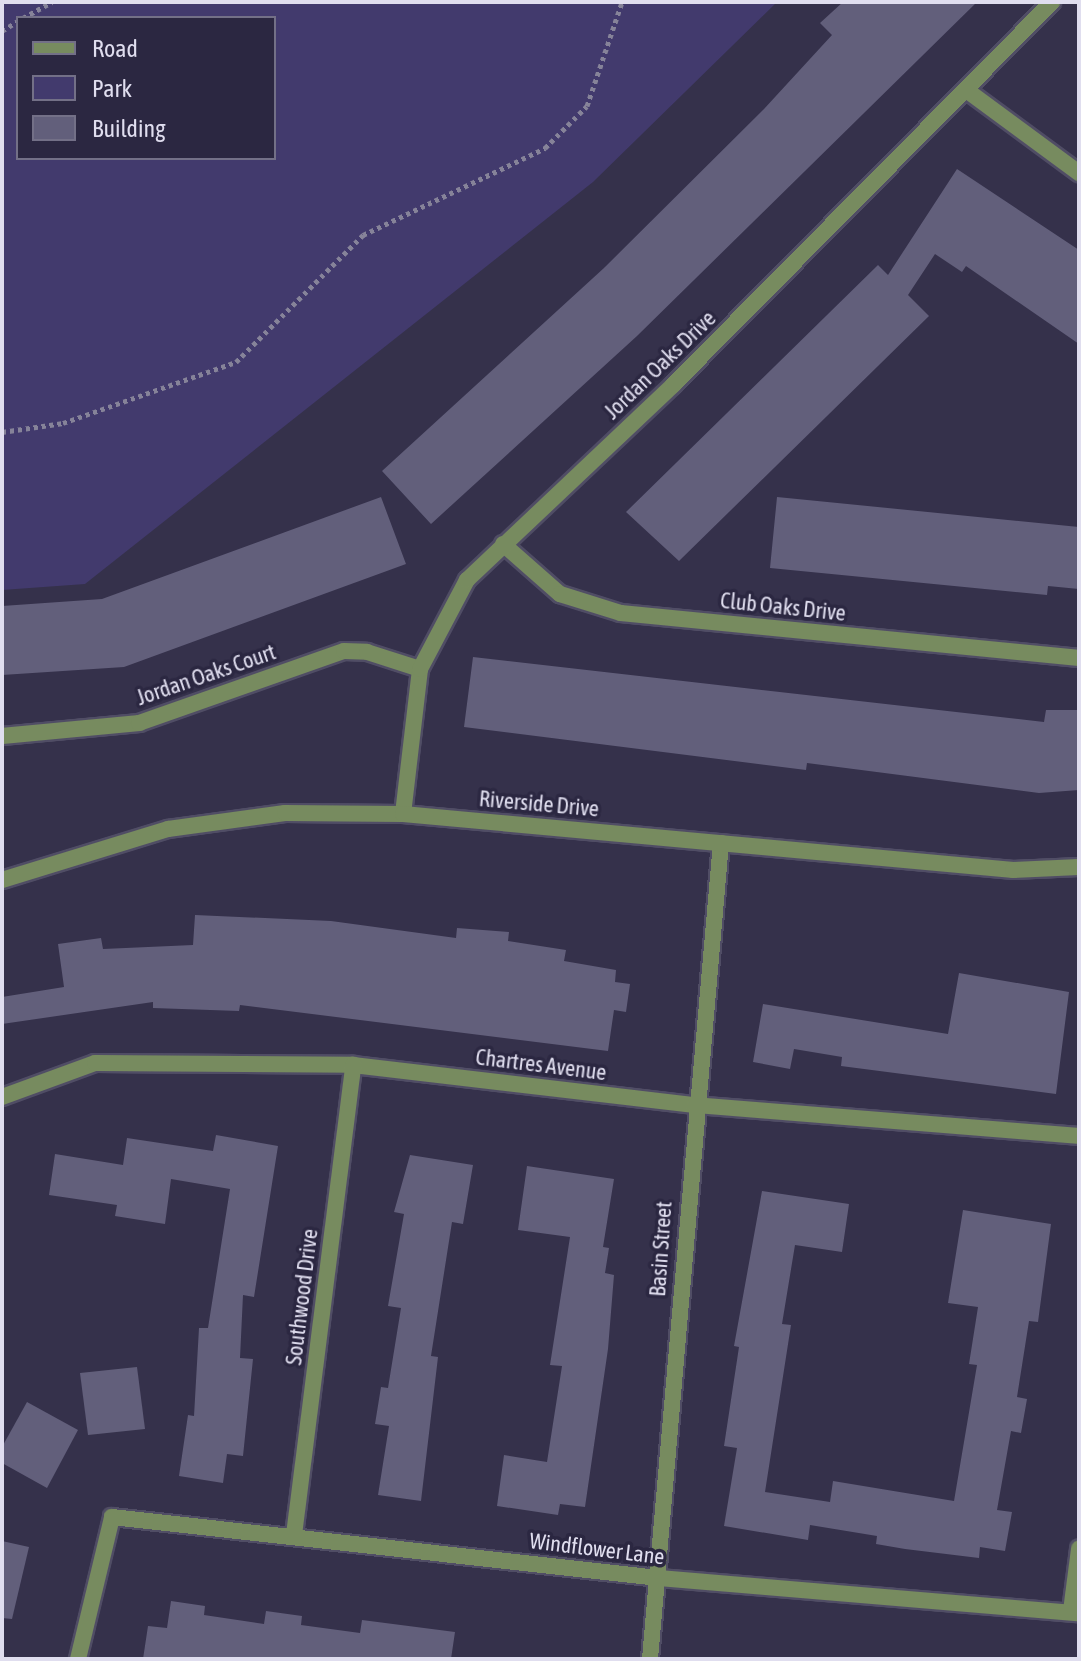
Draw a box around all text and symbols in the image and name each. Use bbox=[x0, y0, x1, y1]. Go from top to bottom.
legend bbox=[16, 16, 276, 160]
text: Road bbox=[92, 35, 138, 62]
text: Park bbox=[92, 75, 132, 102]
text: Building bbox=[92, 115, 165, 142]
street label: Jordan Oaks Drive bbox=[599, 305, 721, 425]
street label: Club Oaks Drive bbox=[719, 587, 847, 627]
street label: Jordan Oaks Court bbox=[133, 639, 279, 711]
street label: Riverside Drive bbox=[478, 786, 600, 822]
street label: Chartres Avenue bbox=[474, 1044, 608, 1086]
street label: Basin Street bbox=[645, 1200, 677, 1298]
street label: Southwood Drive bbox=[281, 1227, 323, 1367]
street label: Windflower Lane bbox=[528, 1528, 666, 1570]

